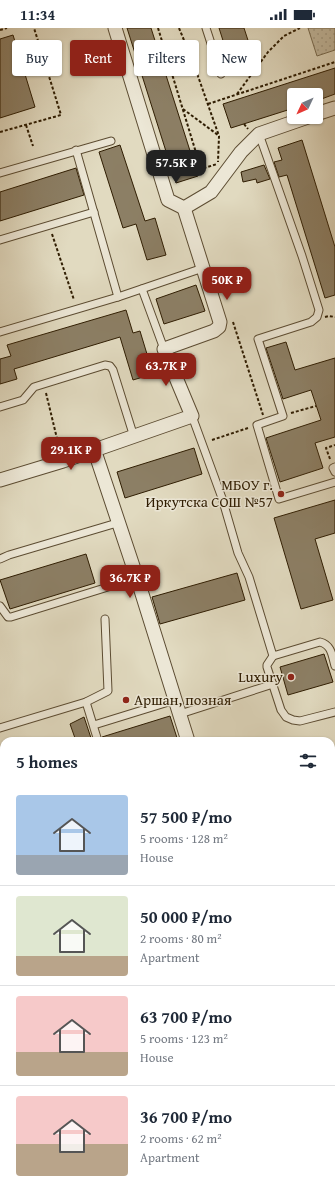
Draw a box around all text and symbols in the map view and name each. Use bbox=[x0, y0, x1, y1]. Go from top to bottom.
text: 11:34 bbox=[20, 4, 55, 25]
chip: Buy bbox=[12, 40, 62, 76]
chip: Rent bbox=[70, 40, 126, 76]
chip: Filters bbox=[134, 40, 199, 76]
chip: New bbox=[207, 40, 261, 76]
north arrow bbox=[287, 88, 323, 124]
map controls bbox=[287, 88, 323, 124]
pin: 57.5K ₽ bbox=[139, 150, 213, 184]
text: 57.5K ₽ bbox=[155, 153, 197, 172]
pin: 50K ₽ bbox=[199, 267, 255, 301]
text: 50K ₽ bbox=[211, 270, 243, 289]
pin: 63.7K ₽ bbox=[129, 353, 203, 387]
text: 63.7K ₽ bbox=[145, 356, 187, 375]
pin: 29.1K ₽ bbox=[34, 437, 108, 471]
text: 29.1K ₽ bbox=[50, 440, 92, 459]
place label: МБОУ г. Иркутска СОШ №57 bbox=[145, 474, 273, 512]
marker: МБОУ г. Иркутска СОШ №57 bbox=[276, 489, 286, 499]
pin: 36.7K ₽ bbox=[93, 565, 167, 599]
text: 36.7K ₽ bbox=[109, 568, 151, 587]
place label: Luxury bbox=[238, 666, 284, 687]
marker: Luxury bbox=[286, 672, 296, 682]
place label: Аршан, позная bbox=[134, 689, 232, 710]
marker: Аршан, позная bbox=[121, 695, 131, 705]
text: 5 homes bbox=[16, 749, 78, 774]
icon: filters bbox=[297, 750, 319, 772]
text: 57 500 ₽/mo bbox=[140, 804, 232, 829]
icon: home bbox=[48, 811, 96, 859]
text: 5 rooms · 128 m² bbox=[140, 829, 228, 848]
text: House bbox=[140, 848, 174, 867]
text: 50 000 ₽/mo bbox=[140, 904, 232, 929]
icon: home bbox=[48, 912, 96, 960]
text: 2 rooms · 80 m² bbox=[140, 929, 222, 948]
text: Apartment bbox=[140, 948, 200, 967]
text: 63 700 ₽/mo bbox=[140, 1004, 232, 1029]
icon: home bbox=[48, 1012, 96, 1060]
text: 5 rooms · 123 m² bbox=[140, 1029, 228, 1048]
text: House bbox=[140, 1048, 174, 1067]
text: 36 700 ₽/mo bbox=[140, 1104, 232, 1129]
icon: home bbox=[48, 1112, 96, 1160]
text: 2 rooms · 62 m² bbox=[140, 1129, 222, 1148]
text: Apartment bbox=[140, 1148, 200, 1167]

